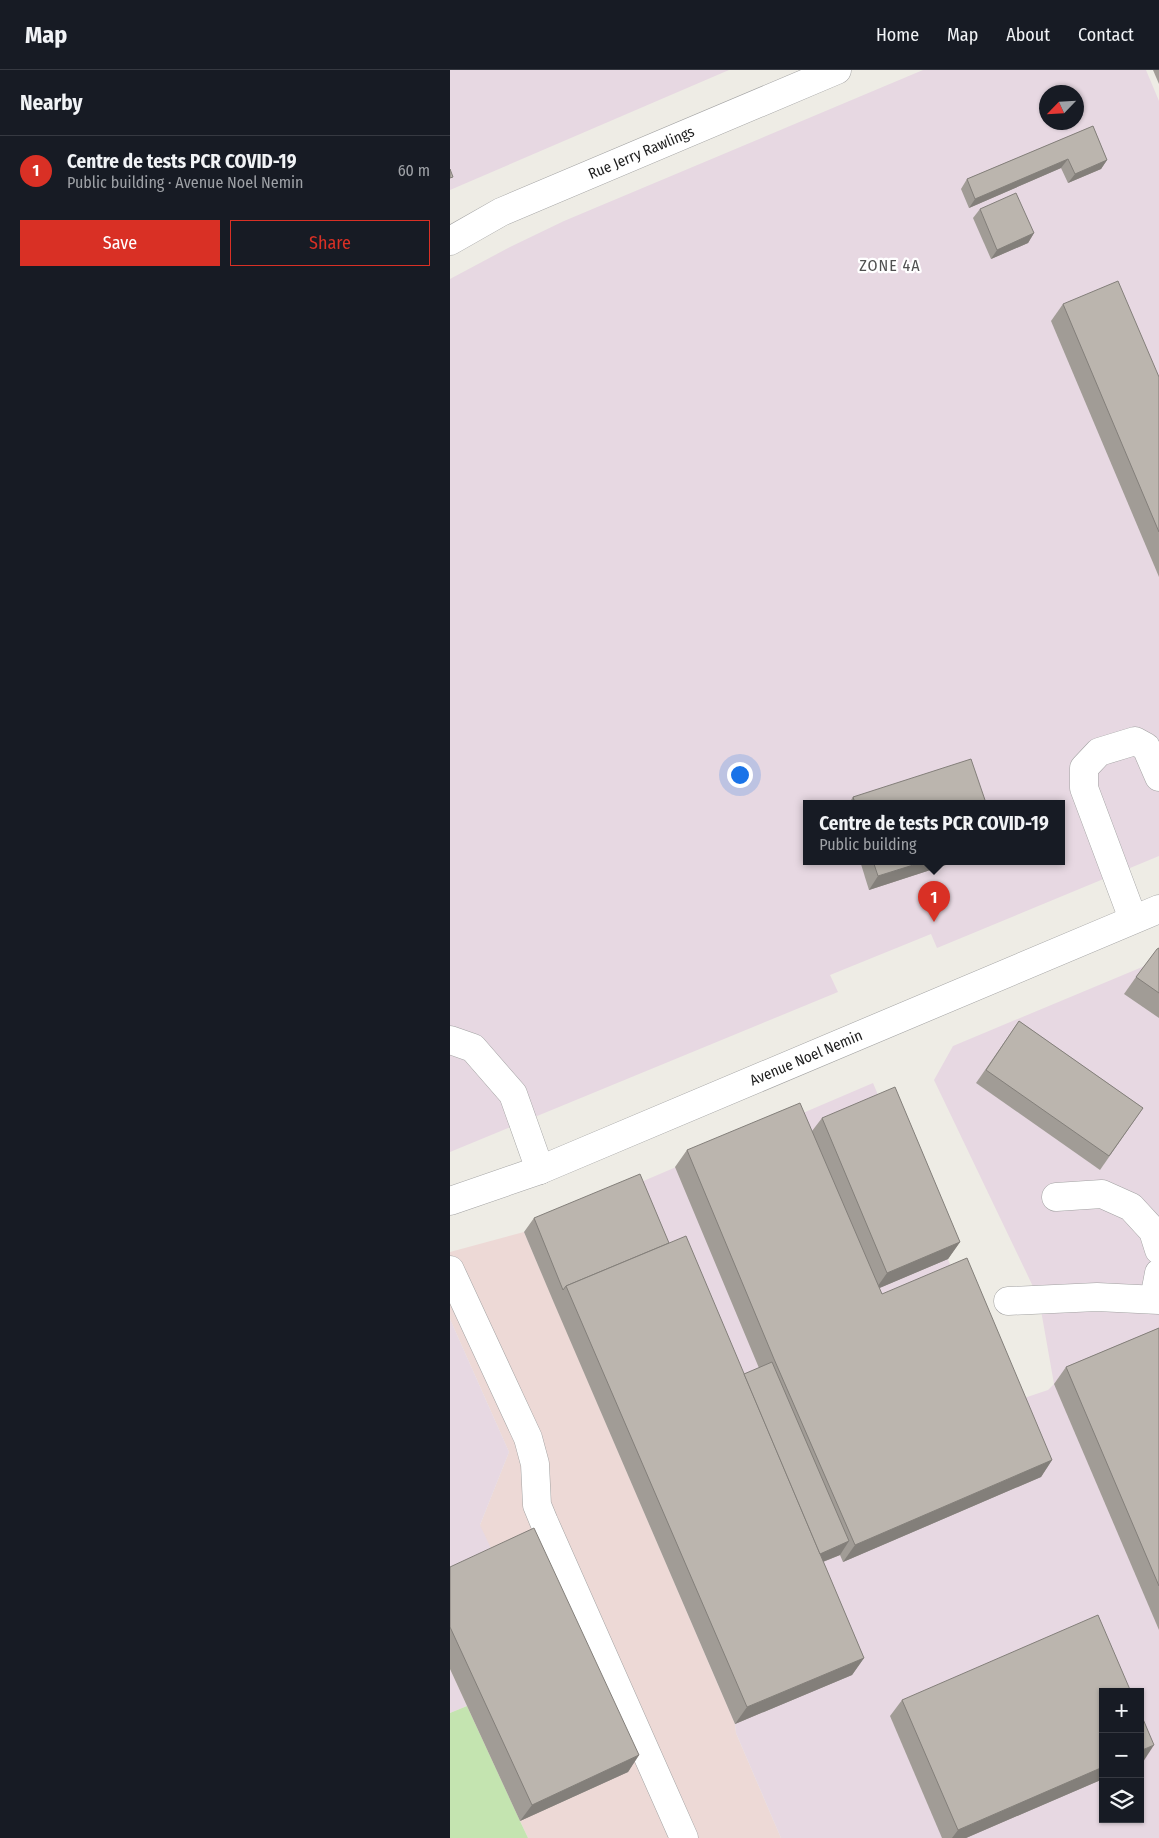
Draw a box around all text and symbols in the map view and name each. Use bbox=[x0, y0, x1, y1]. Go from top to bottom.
text: Map bbox=[25, 21, 67, 49]
text: Home bbox=[876, 24, 919, 46]
text: Map bbox=[947, 24, 978, 46]
text: About bbox=[1006, 24, 1050, 46]
text: Contact bbox=[1078, 24, 1134, 46]
north arrow bbox=[1039, 85, 1084, 130]
text: Nearby bbox=[20, 90, 82, 116]
street label: Rue Jerry Rawlings bbox=[586, 122, 697, 183]
text: Centre de tests PCR COVID-19 bbox=[67, 150, 296, 173]
text: 1 bbox=[33, 161, 39, 180]
text: 60 m bbox=[398, 161, 430, 180]
text: Public building · Avenue Noel Nemin bbox=[67, 173, 304, 192]
button: Save bbox=[20, 220, 220, 266]
button: Share bbox=[230, 220, 430, 266]
district label: ZONE 4A bbox=[859, 256, 921, 275]
your location bbox=[727, 762, 753, 788]
popup bbox=[803, 800, 1065, 865]
text: Centre de tests PCR COVID-19 bbox=[819, 812, 1049, 835]
text: Public building bbox=[819, 835, 917, 854]
pin: 1 bbox=[918, 881, 950, 922]
street label: Avenue Noel Nemin bbox=[747, 1026, 865, 1089]
map controls bbox=[1099, 1688, 1144, 1823]
button: + bbox=[1099, 1688, 1144, 1733]
button: − bbox=[1099, 1733, 1144, 1778]
button: layers bbox=[1099, 1778, 1144, 1823]

